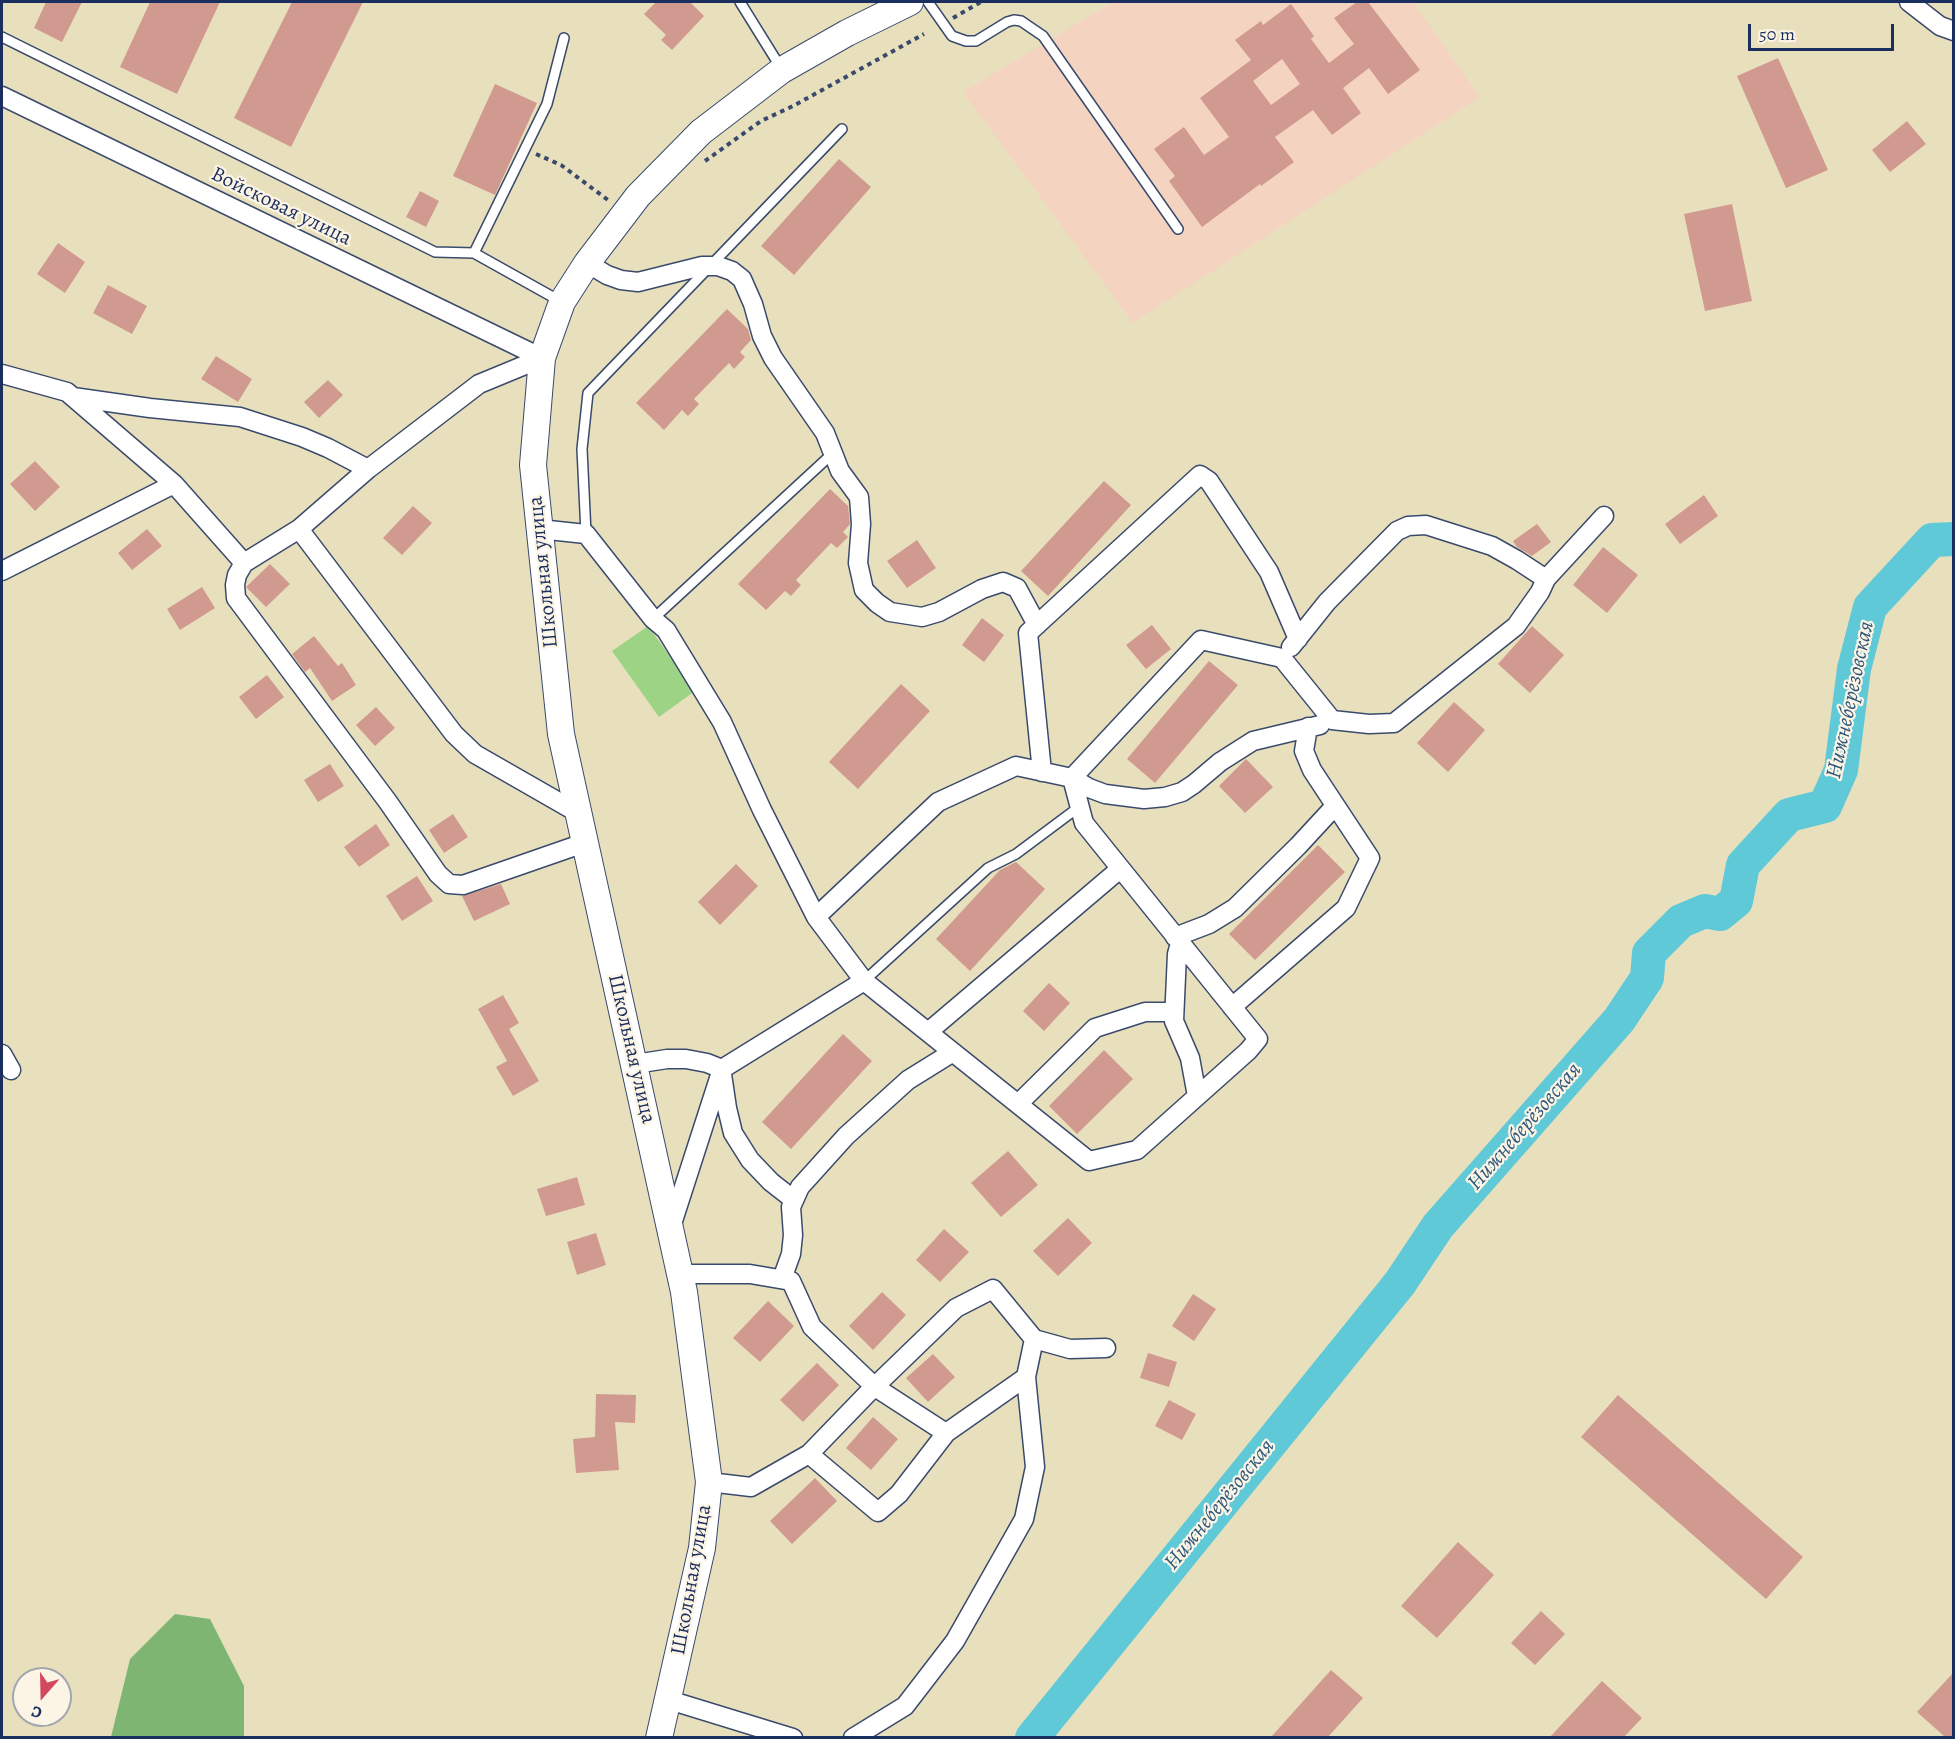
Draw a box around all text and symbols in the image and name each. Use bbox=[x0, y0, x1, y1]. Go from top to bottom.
scale bar bbox=[1751, 12, 1896, 50]
text: 50 m bbox=[1759, 22, 1795, 46]
street label: Войсковая улица bbox=[207, 162, 355, 252]
street label: Школьная улица bbox=[523, 495, 565, 649]
water label: Нижнеберёзовская bbox=[1821, 619, 1881, 781]
street label: Школьная улица bbox=[602, 972, 660, 1126]
water label: Нижнеберёзовская bbox=[1462, 1058, 1588, 1196]
water label: Нижнеберёзовская bbox=[1159, 1434, 1281, 1576]
street label: Школьная улица bbox=[666, 1503, 718, 1657]
north arrow bbox=[12, 1667, 72, 1727]
text: С bbox=[28, 1700, 45, 1724]

